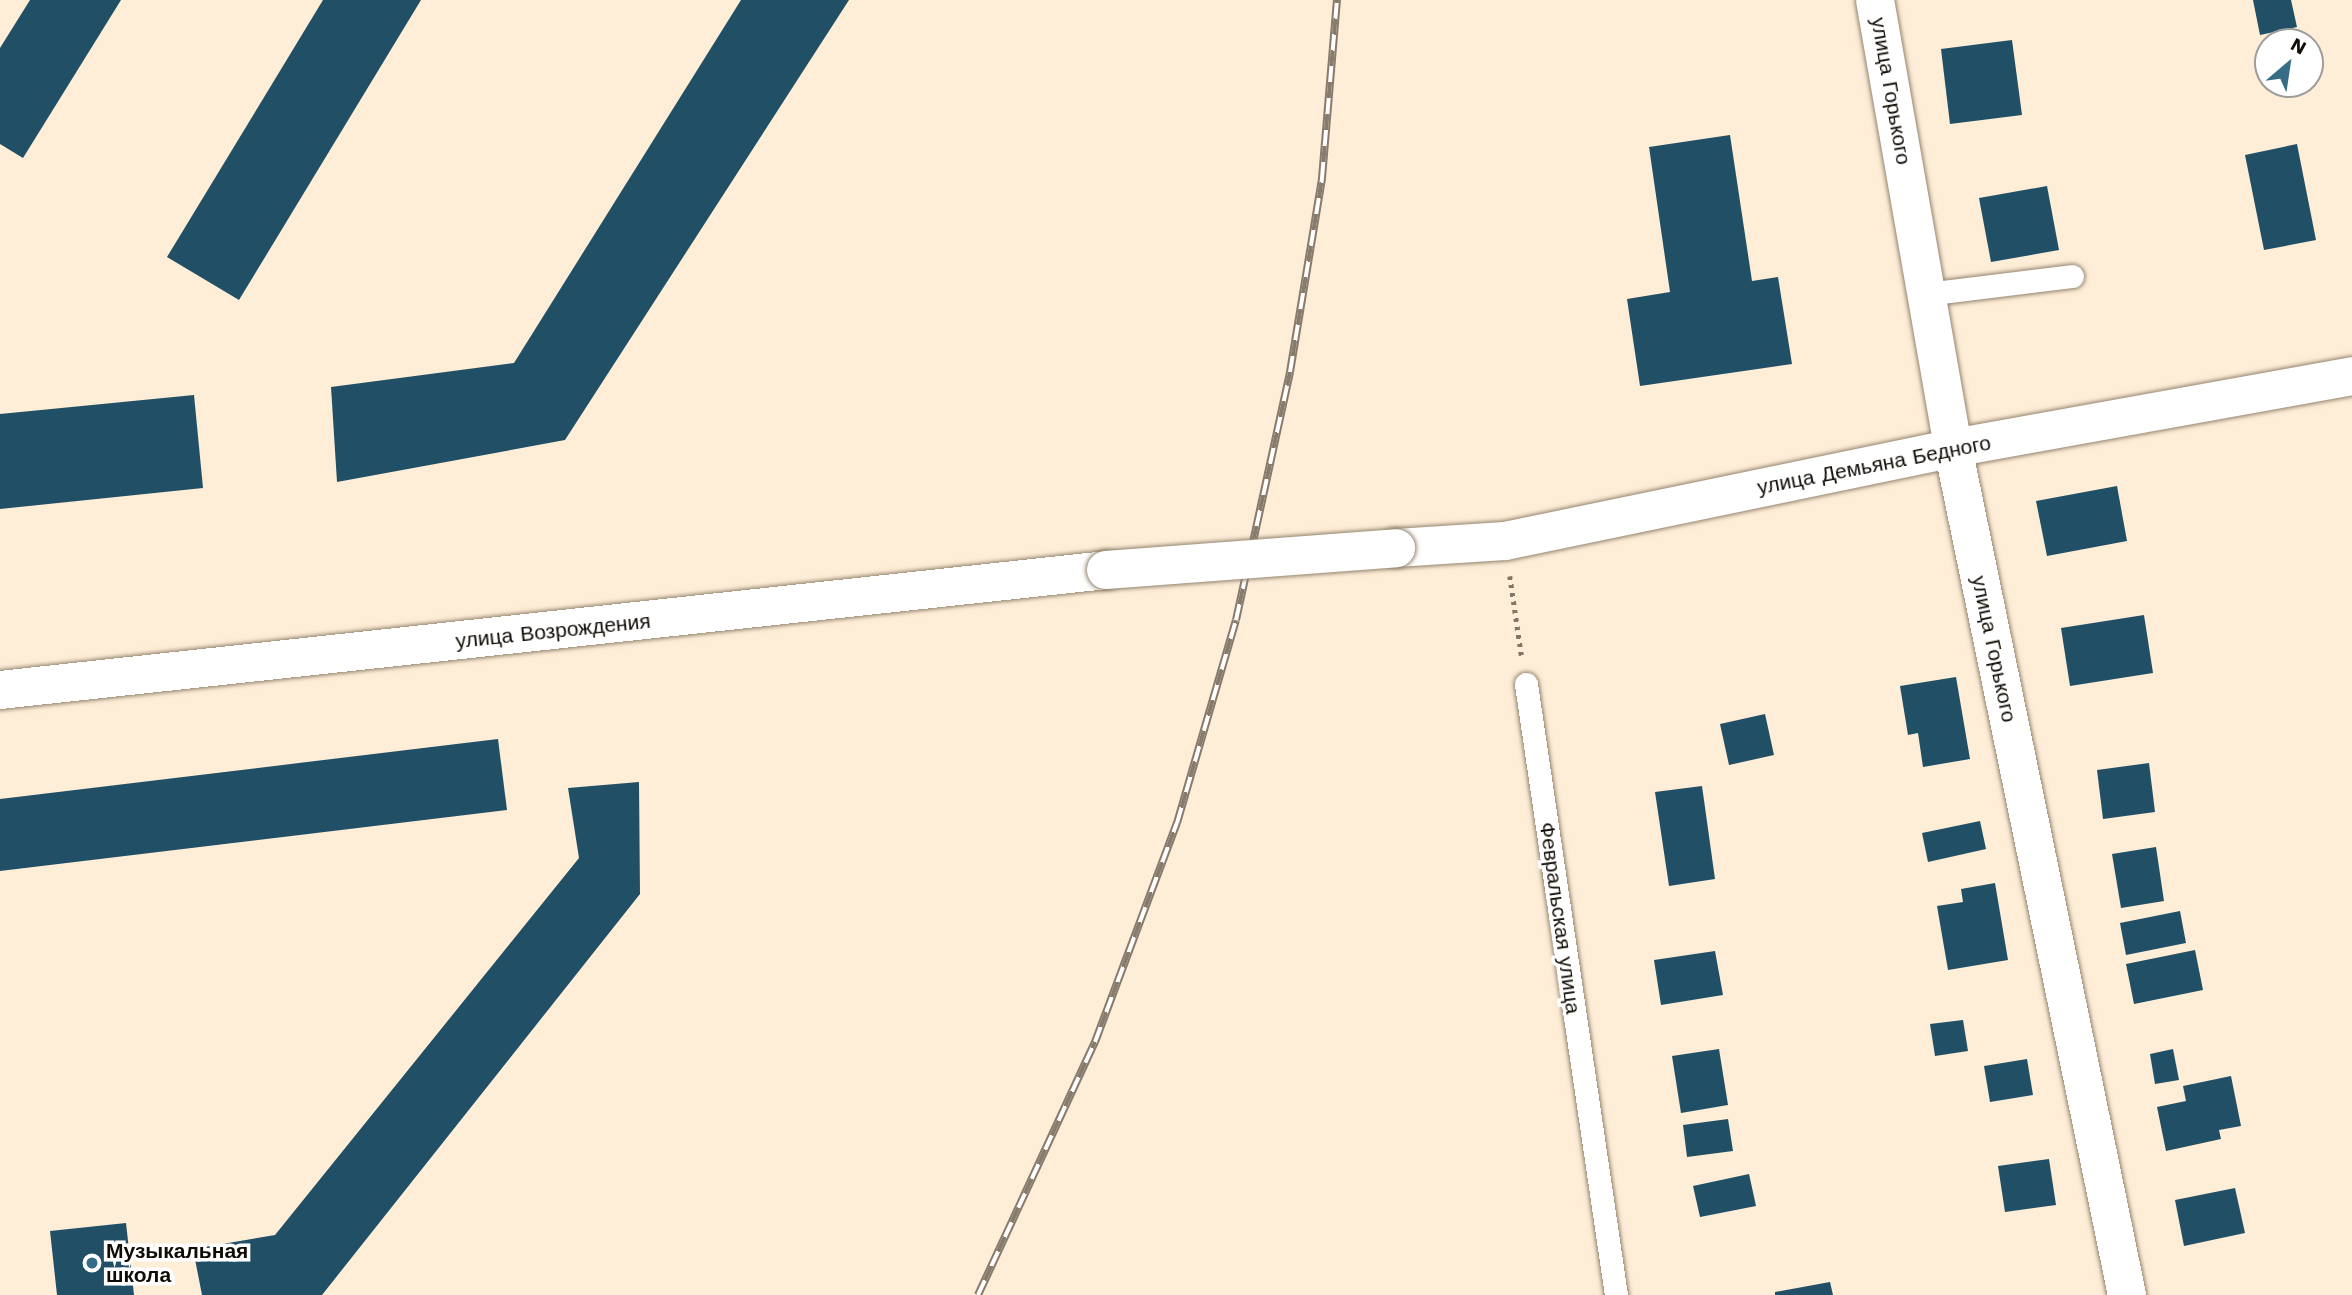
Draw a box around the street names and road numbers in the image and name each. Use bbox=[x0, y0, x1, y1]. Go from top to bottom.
street label: улица Горького bbox=[1866, 15, 1916, 167]
street label: улица Демьяна Бедного bbox=[1755, 430, 1993, 500]
street label: улица Горького bbox=[1966, 573, 2022, 725]
street label: улица Возрождения bbox=[454, 608, 652, 654]
street label: Февральская улица bbox=[1534, 820, 1586, 1016]

